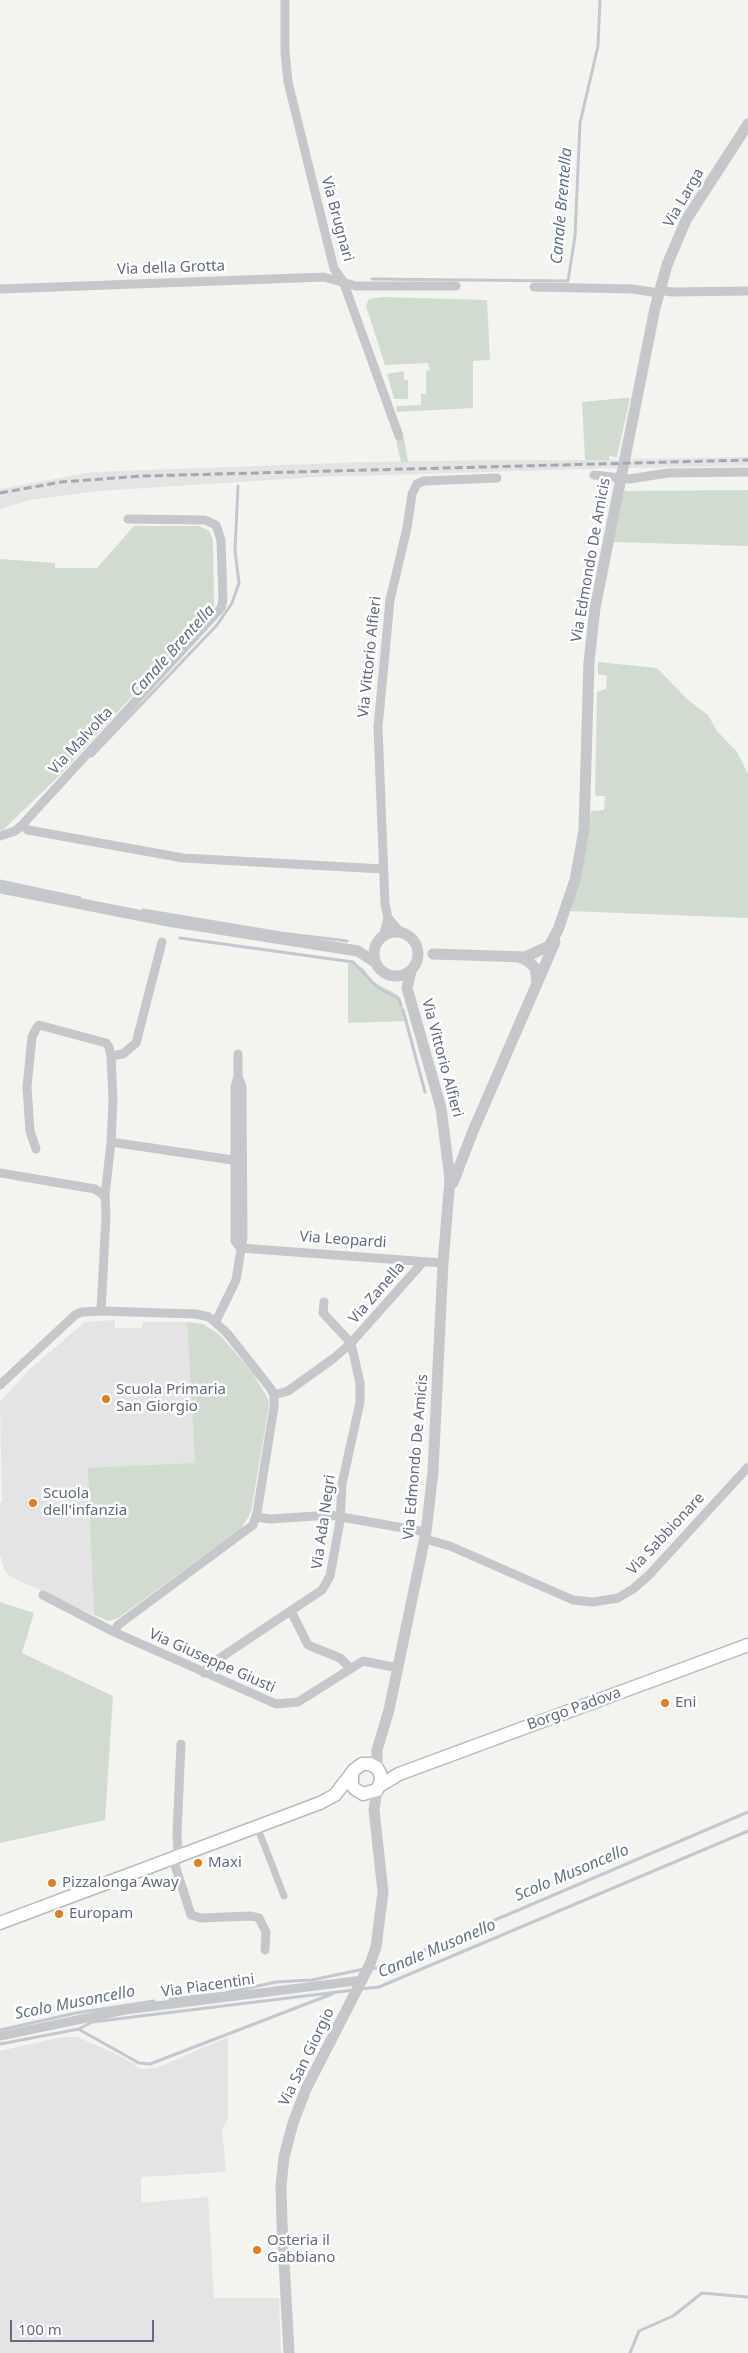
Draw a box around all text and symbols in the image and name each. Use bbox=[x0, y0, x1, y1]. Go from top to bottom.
water label: Canale Brentella bbox=[547, 147, 577, 265]
street label: Via Larga bbox=[660, 165, 708, 231]
street label: Via Brugnari bbox=[317, 174, 357, 264]
street label: Via della Grotta bbox=[117, 257, 225, 279]
street label: Via Edmondo De Amicis bbox=[568, 477, 614, 643]
street label: Via Vittorio Alfieri bbox=[355, 595, 385, 719]
water label: Canale Brentella bbox=[127, 601, 219, 701]
street label: Via Malvolta bbox=[45, 704, 117, 778]
street label: Via Vittorio Alfieri bbox=[418, 997, 466, 1119]
street label: Via Leopardi bbox=[299, 1228, 387, 1252]
street label: Via Zanella bbox=[345, 1258, 409, 1328]
street label: Via Edmondo De Amicis bbox=[400, 1373, 432, 1541]
place label: Scuola Primaria San Giorgio bbox=[116, 1381, 226, 1416]
marker: Scuola Primaria San Giorgio bbox=[100, 1393, 112, 1405]
street label: Via Ada Negri bbox=[308, 1473, 340, 1571]
place label: Scuola dell'infanzia bbox=[43, 1485, 127, 1520]
street label: Via Sabbionare bbox=[624, 1489, 708, 1579]
marker: Scuola dell'infanzia bbox=[27, 1497, 39, 1509]
street label: Via Giuseppe Giusti bbox=[146, 1625, 278, 1697]
street label: Borgo Padova bbox=[525, 1684, 623, 1734]
place label: Eni bbox=[675, 1694, 696, 1712]
marker: Eni bbox=[659, 1697, 671, 1709]
water label: Scolo Musoncello bbox=[512, 1840, 632, 1906]
place label: Maxi bbox=[208, 1854, 242, 1872]
marker: Maxi bbox=[192, 1857, 204, 1869]
place label: Pizzalonga Away bbox=[62, 1874, 179, 1892]
marker: Pizzalonga Away bbox=[46, 1877, 58, 1889]
place label: Europam bbox=[69, 1905, 133, 1923]
marker: Europam bbox=[53, 1908, 65, 1920]
water label: Canale Musonello bbox=[375, 1915, 499, 1983]
street label: Via Piacentini bbox=[160, 1971, 256, 2001]
water label: Scolo Musoncello bbox=[13, 1982, 137, 2024]
street label: Via San Giorgio bbox=[275, 2005, 339, 2109]
place label: Osteria il Gabbiano bbox=[267, 2232, 335, 2267]
marker: Osteria il Gabbiano bbox=[251, 2244, 263, 2256]
scale bar bbox=[12, 2310, 156, 2342]
text: 100 m bbox=[18, 2319, 62, 2339]

